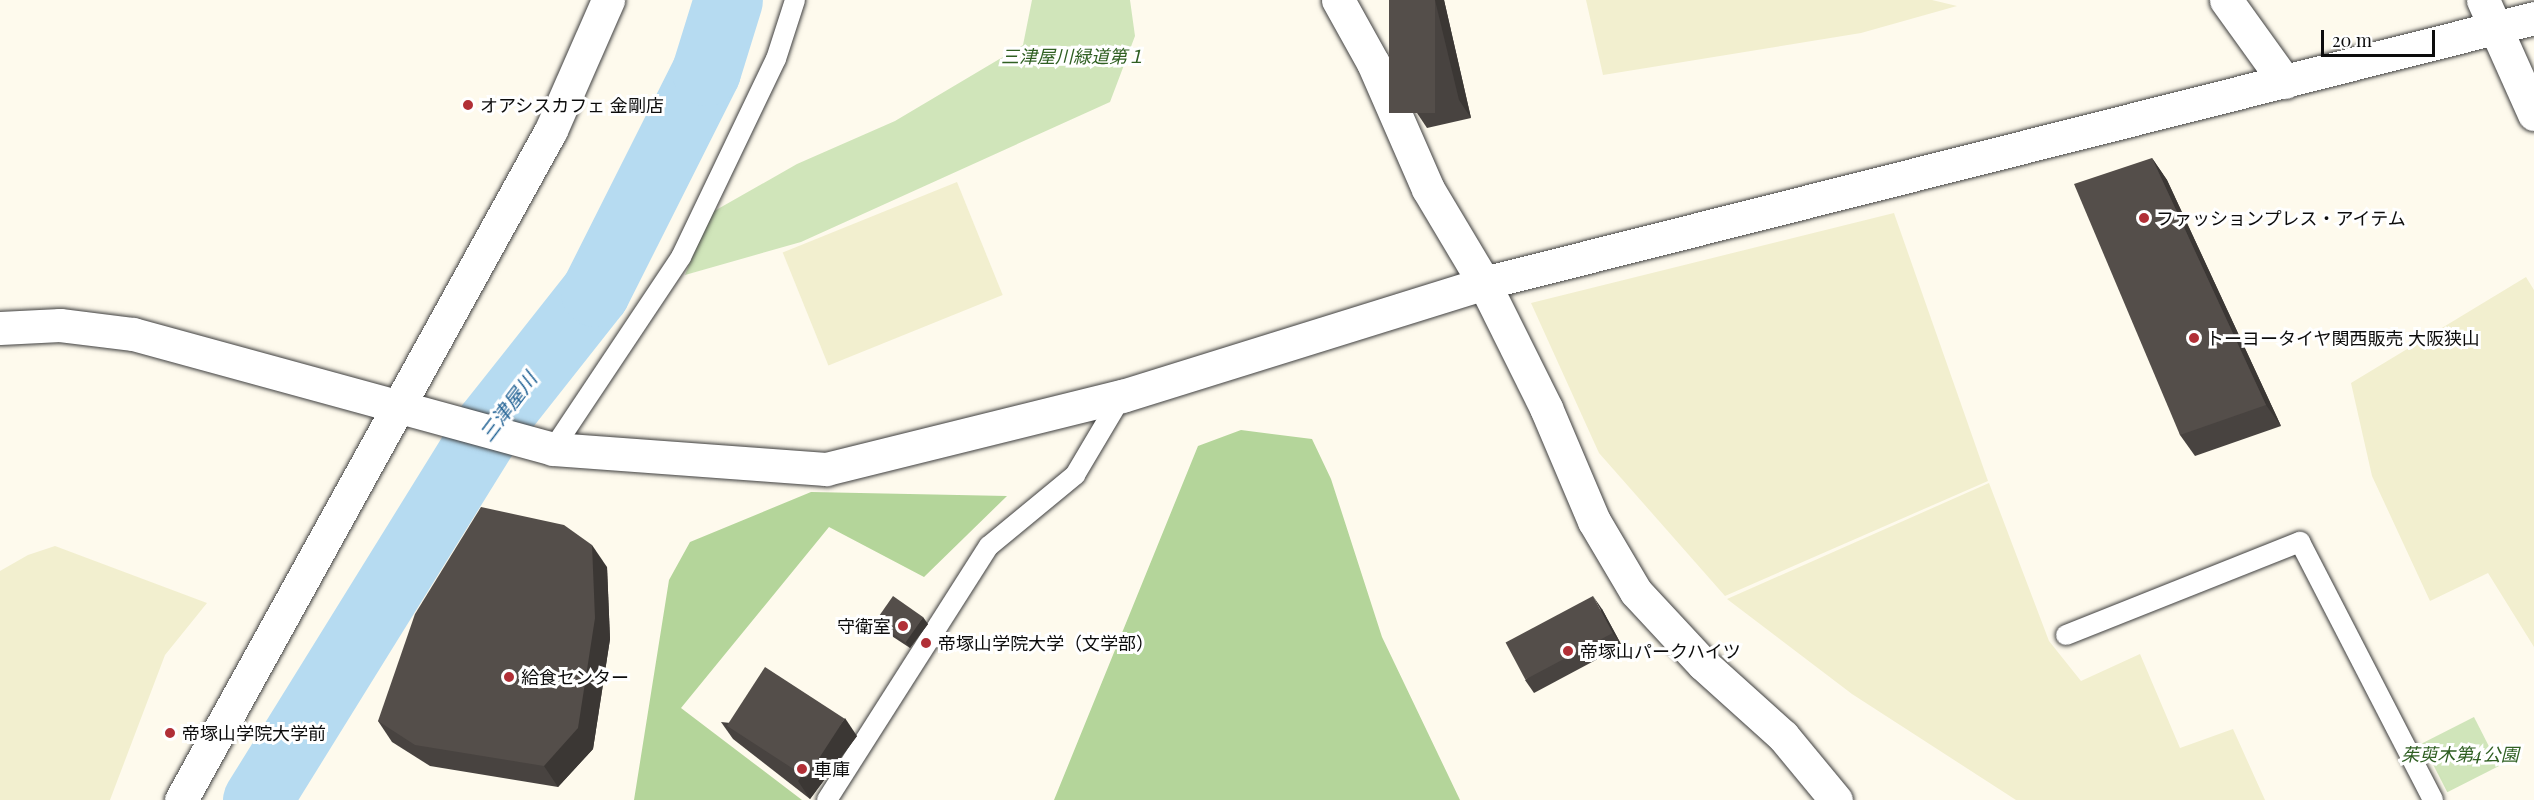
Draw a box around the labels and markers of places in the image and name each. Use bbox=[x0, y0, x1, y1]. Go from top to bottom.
place label: オアシスカフェ 金剛店 bbox=[480, 94, 664, 116]
marker: オアシスカフェ 金剛店 bbox=[461, 98, 475, 112]
place label: ファッションプレス・アイテム bbox=[2156, 207, 2408, 229]
marker: ファッションプレス・アイテム bbox=[2137, 211, 2151, 225]
place label: トーヨータイヤ関西販売 大阪狭山 bbox=[2206, 327, 2480, 349]
marker: トーヨータイヤ関西販売 大阪狭山 bbox=[2187, 331, 2201, 345]
place label: 守衛室 bbox=[837, 615, 891, 637]
marker: 守衛室 bbox=[896, 619, 910, 633]
place label: 帝塚山学院大学（文学部） bbox=[938, 632, 1154, 654]
marker: 帝塚山学院大学（文学部） bbox=[919, 636, 933, 650]
place label: 帝塚山パークハイツ bbox=[1580, 640, 1742, 662]
marker: 帝塚山パークハイツ bbox=[1561, 644, 1575, 658]
place label: 給食センター bbox=[521, 666, 629, 688]
marker: 給食センター bbox=[502, 670, 516, 684]
place label: 帝塚山学院大学前 bbox=[182, 722, 326, 744]
marker: 帝塚山学院大学前 bbox=[163, 726, 177, 740]
place label: 車庫 bbox=[814, 758, 850, 780]
marker: 車庫 bbox=[795, 762, 809, 776]

